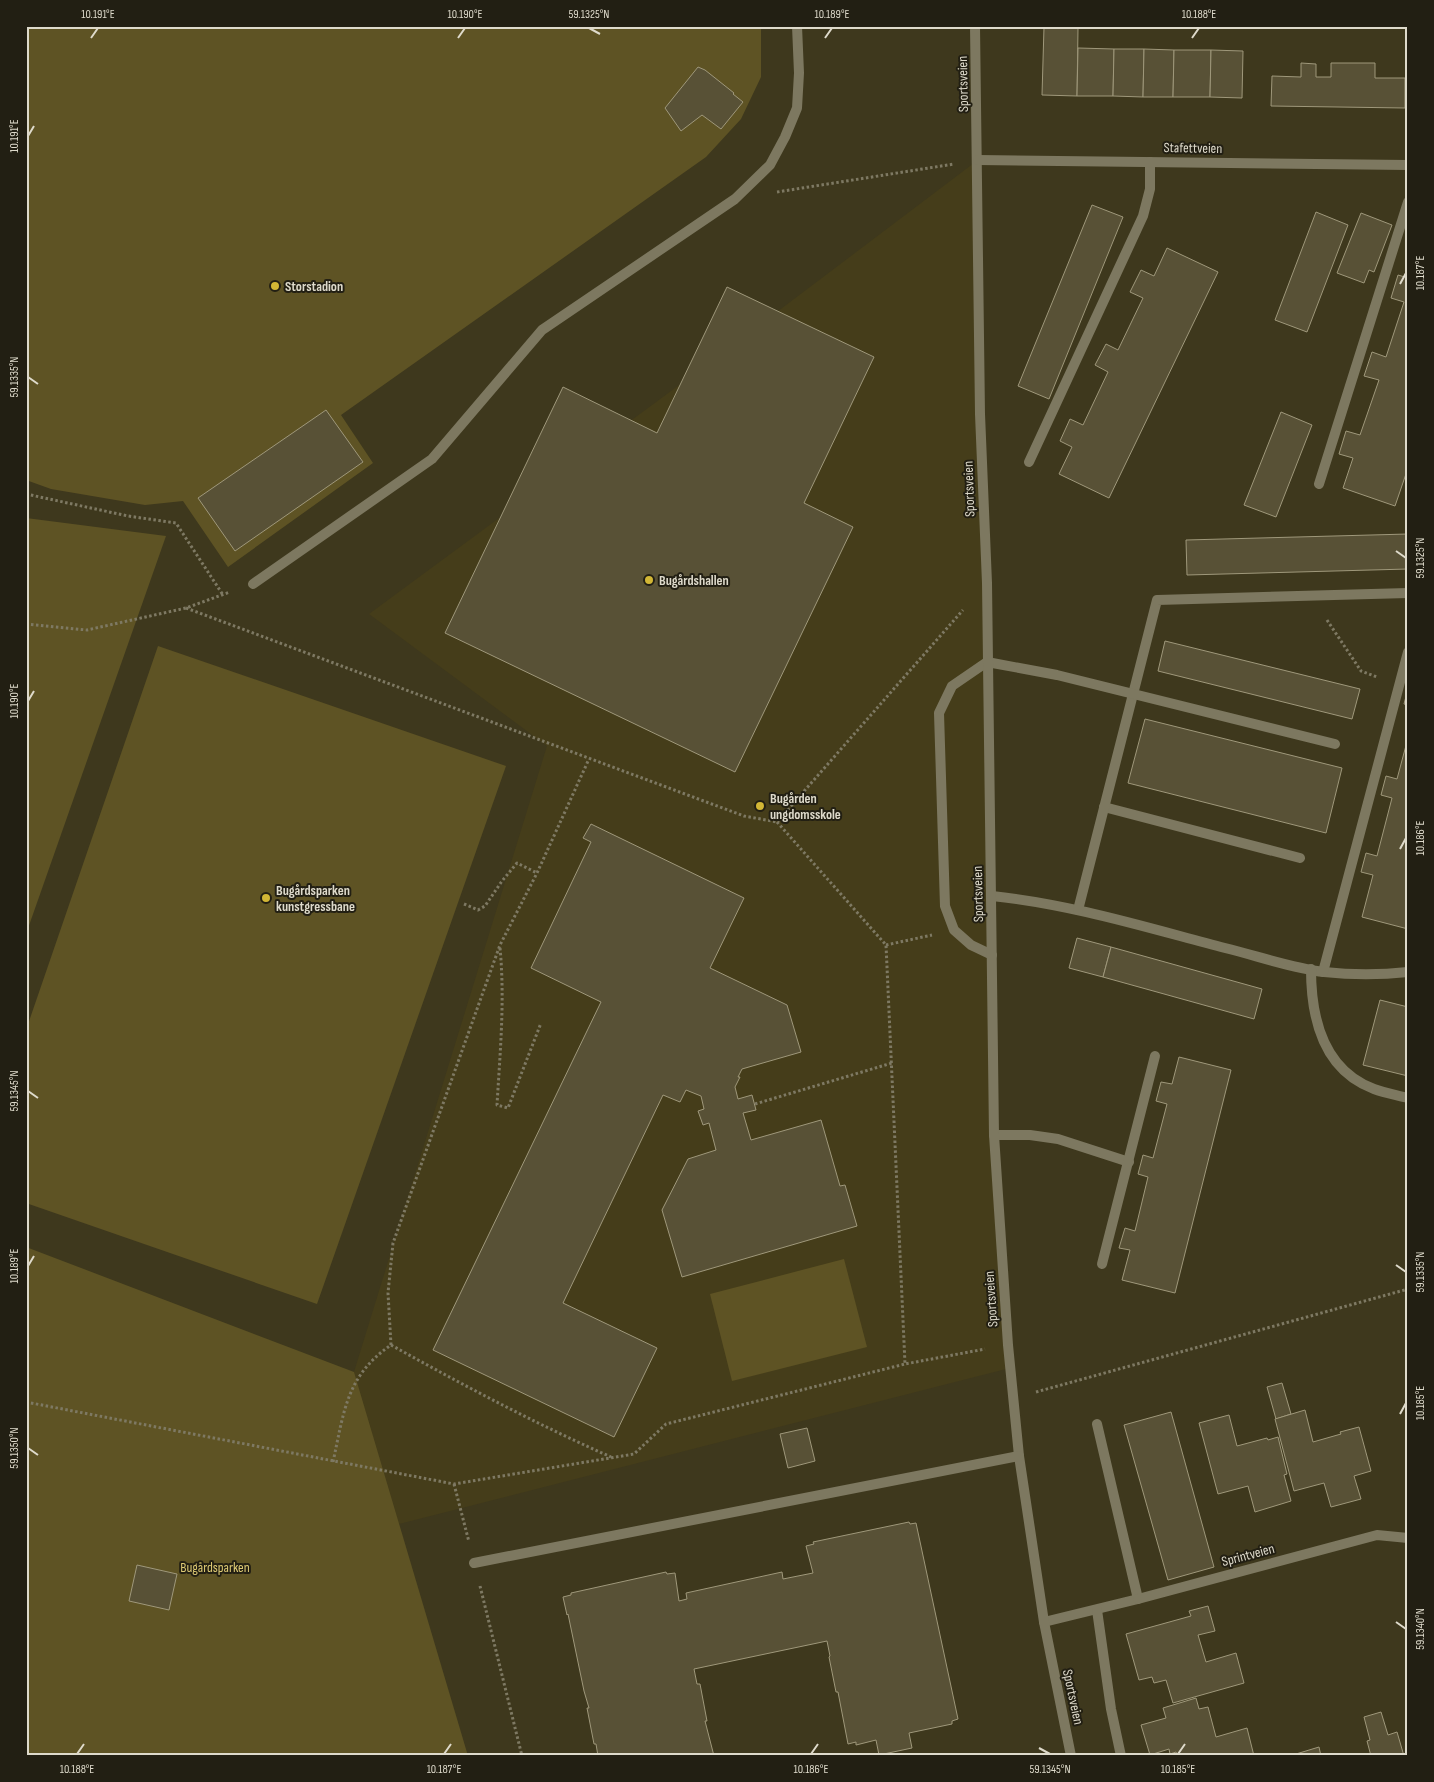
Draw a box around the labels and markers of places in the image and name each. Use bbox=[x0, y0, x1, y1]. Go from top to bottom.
place label: Storstadion bbox=[285, 278, 343, 295]
marker: Storstadion bbox=[269, 280, 281, 292]
place label: Bugårdshallen bbox=[659, 572, 729, 589]
marker: Bugårdshallen bbox=[643, 574, 655, 586]
place label: Bugården ungdomsskole bbox=[770, 790, 841, 823]
marker: Bugården ungdomsskole bbox=[754, 800, 766, 812]
place label: Bugårdsparken kunstgressbane bbox=[276, 882, 355, 915]
marker: Bugårdsparken kunstgressbane bbox=[260, 892, 272, 904]

